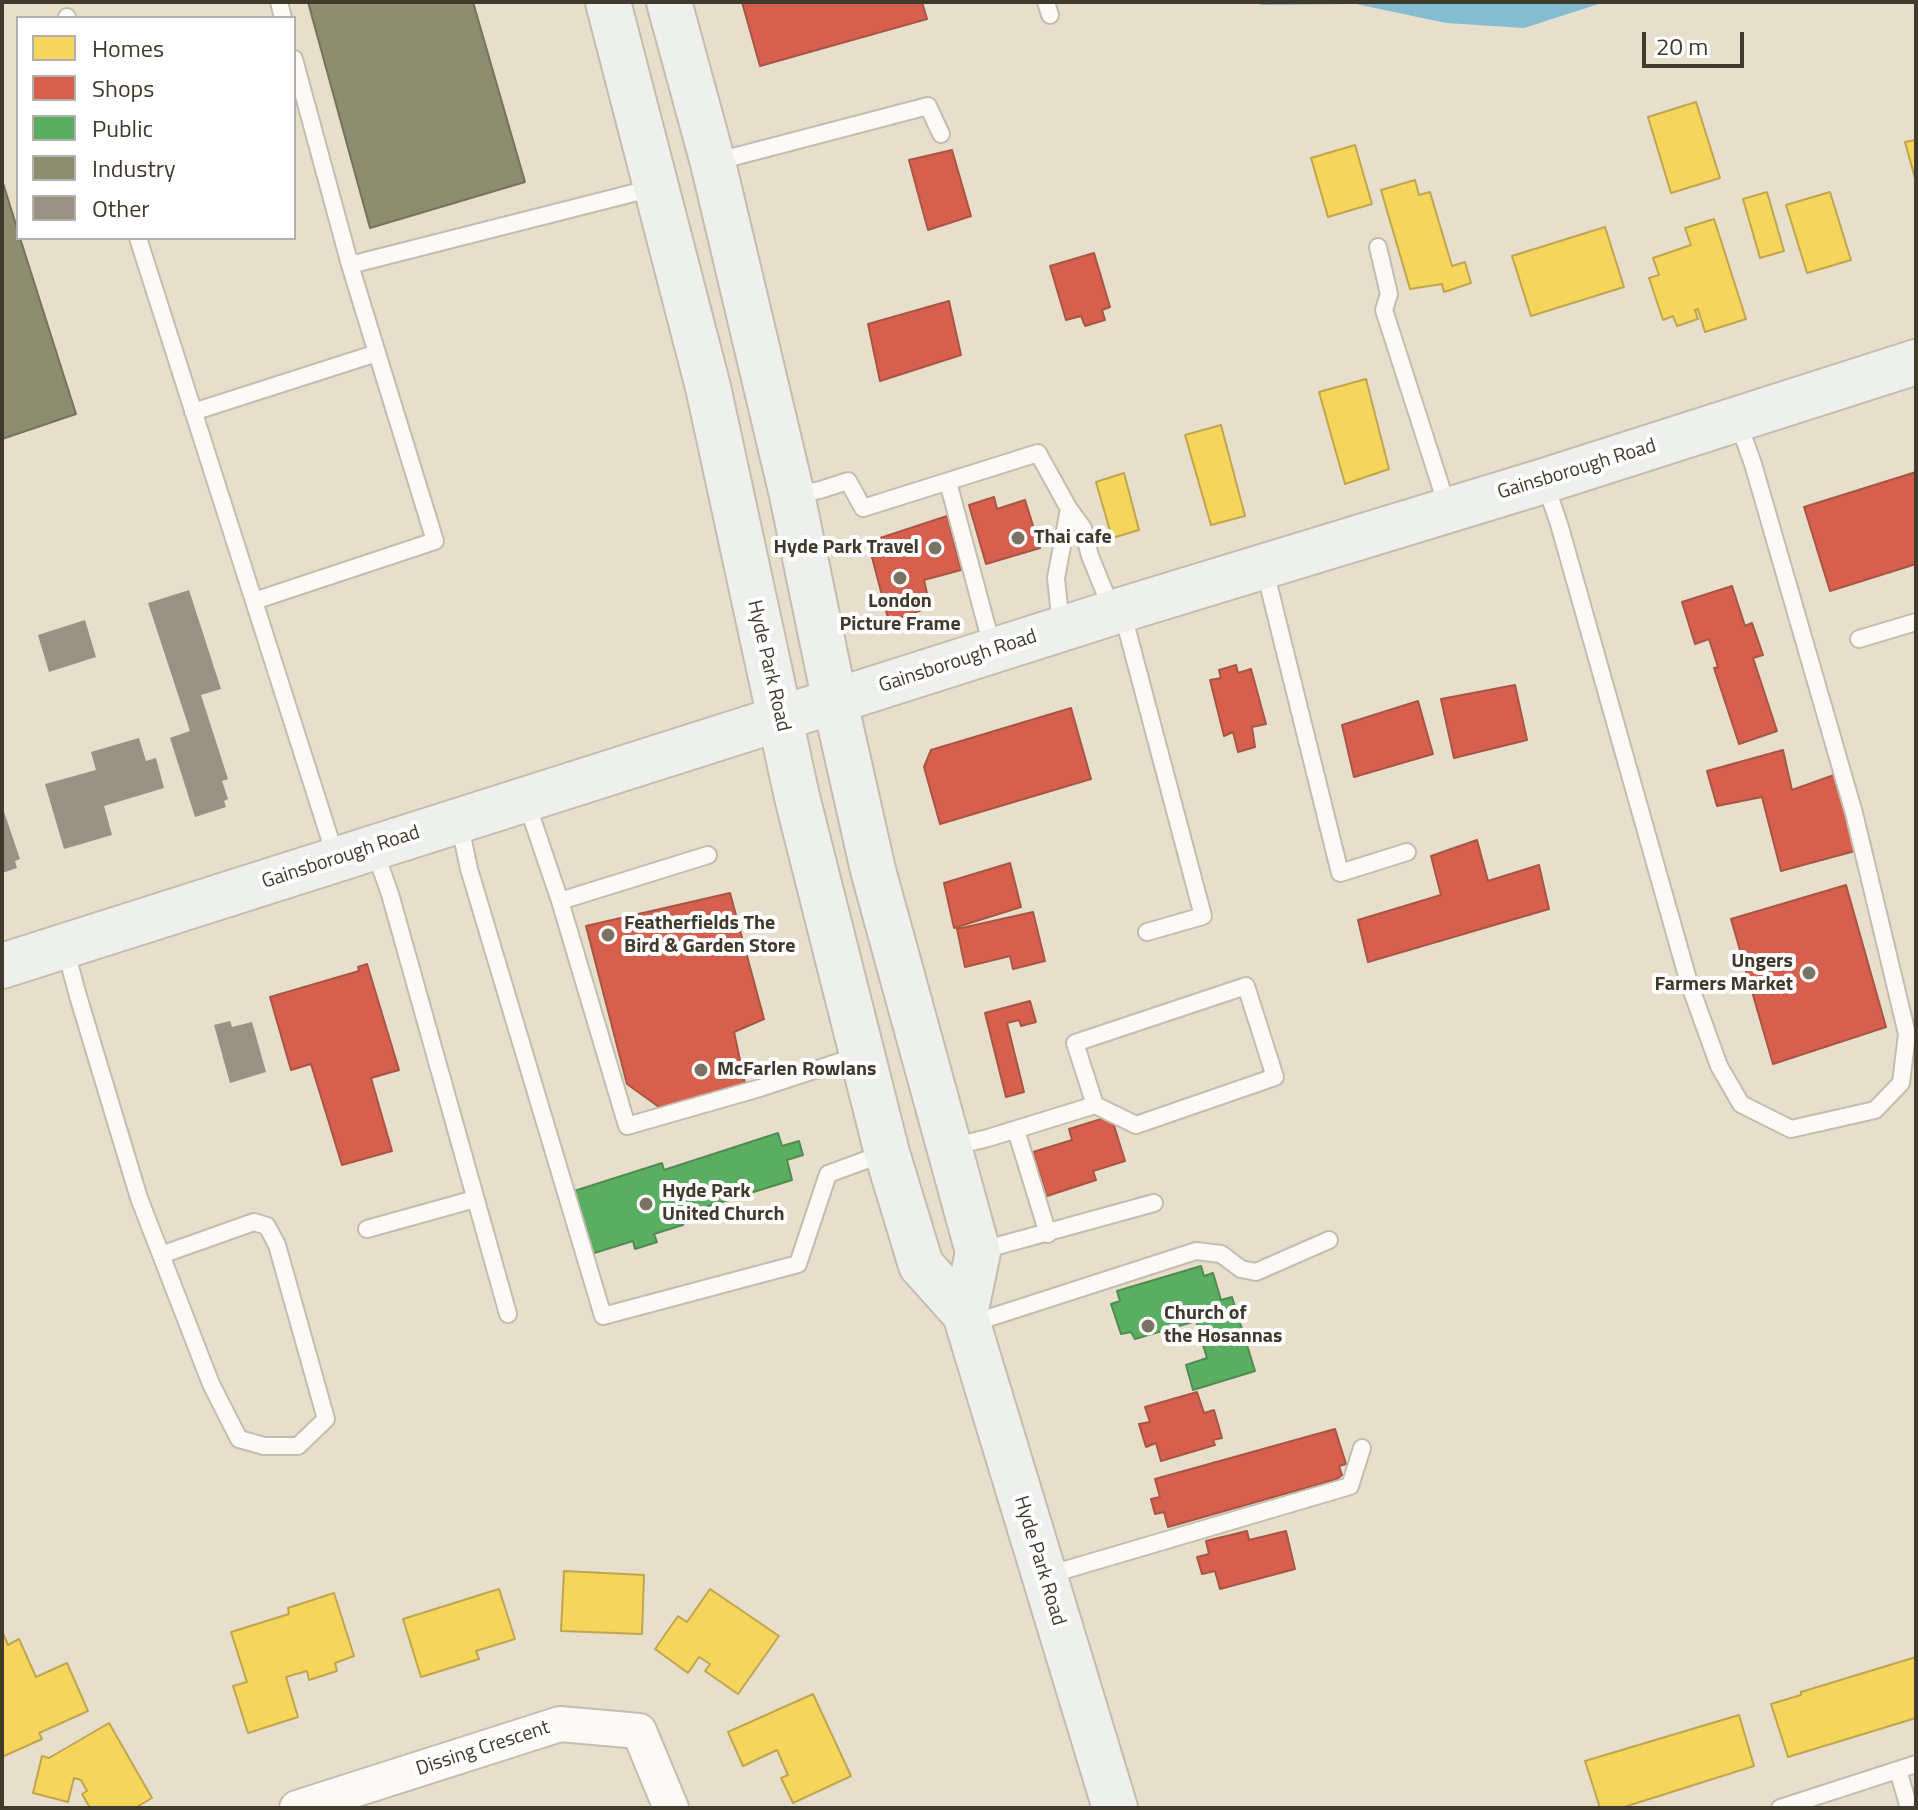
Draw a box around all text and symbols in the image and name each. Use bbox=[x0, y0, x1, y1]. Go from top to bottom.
legend bbox=[16, 16, 296, 240]
scale bar bbox=[1646, 16, 1748, 66]
text: 20 m bbox=[1656, 28, 1708, 64]
text: Homes bbox=[92, 30, 164, 66]
text: Shops bbox=[92, 70, 154, 106]
text: Public bbox=[92, 110, 153, 146]
text: Industry bbox=[92, 150, 176, 186]
text: Other bbox=[92, 190, 150, 226]
street label: Gainsborough Road bbox=[1495, 434, 1659, 506]
place label: Thai cafe bbox=[1034, 526, 1112, 550]
marker: Thai cafe bbox=[1009, 529, 1027, 547]
place label: Hyde Park Travel bbox=[774, 536, 919, 560]
marker: Hyde Park Travel bbox=[926, 539, 944, 557]
marker: London Picture Frame bbox=[891, 569, 909, 587]
place label: London Picture Frame bbox=[839, 590, 961, 637]
street label: Hyde Park Road bbox=[741, 598, 795, 734]
street label: Gainsborough Road bbox=[876, 625, 1040, 699]
street label: Gainsborough Road bbox=[259, 821, 423, 895]
place label: Featherfields The Bird & Garden Store bbox=[624, 912, 795, 959]
marker: Featherfields The Bird & Garden Store bbox=[599, 926, 617, 944]
place label: Ungers Farmers Market bbox=[1654, 950, 1793, 997]
marker: Ungers Farmers Market bbox=[1800, 964, 1818, 982]
place label: McFarlen Rowlans bbox=[717, 1058, 876, 1082]
marker: McFarlen Rowlans bbox=[692, 1061, 710, 1079]
place label: Hyde Park United Church bbox=[662, 1180, 784, 1227]
marker: Hyde Park United Church bbox=[637, 1195, 655, 1213]
place label: Church of the Hosannas bbox=[1164, 1302, 1282, 1349]
marker: Church of the Hosannas bbox=[1139, 1317, 1157, 1335]
street label: Hyde Park Road bbox=[1008, 1493, 1070, 1629]
street label: Dissing Crescent bbox=[413, 1716, 553, 1782]

